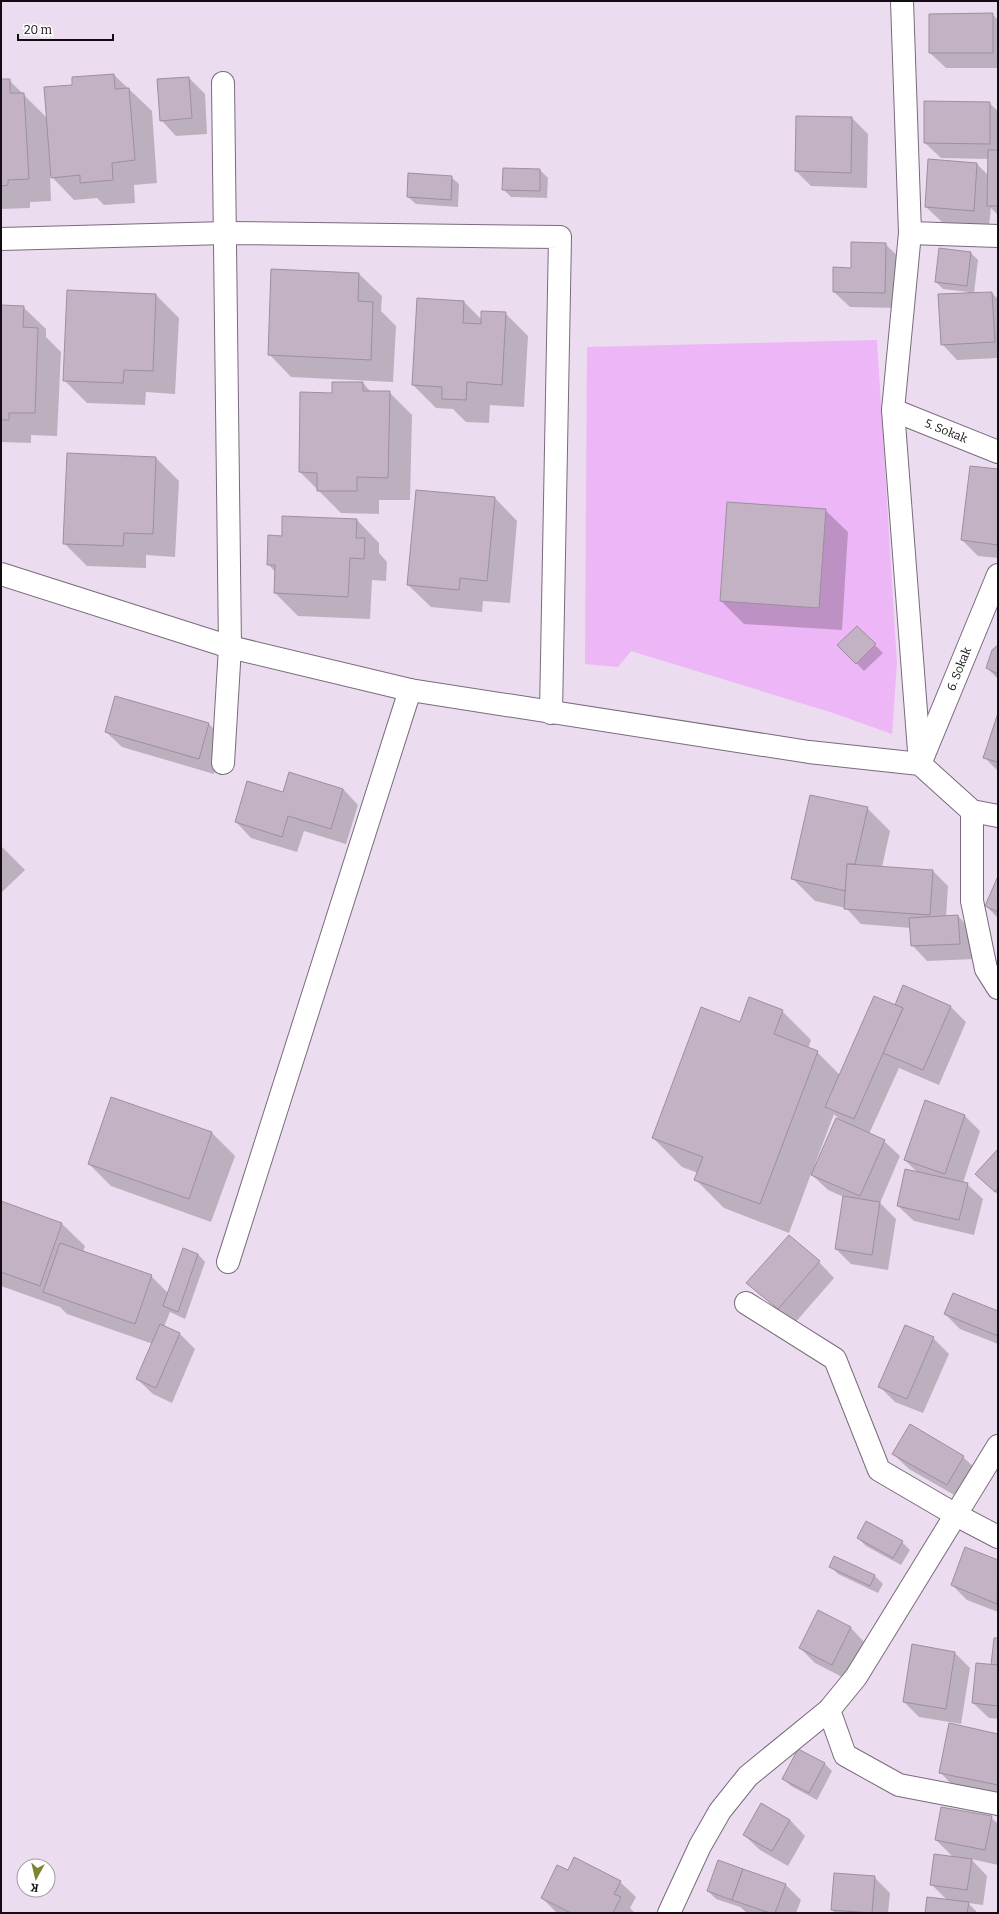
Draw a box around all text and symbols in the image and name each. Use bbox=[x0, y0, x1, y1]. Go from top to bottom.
scale bar bbox=[18, 16, 113, 42]
text: 20 m bbox=[24, 23, 53, 37]
street label: 5. Sokak bbox=[923, 416, 970, 446]
street label: 6. Sokak bbox=[944, 645, 974, 693]
north arrow bbox=[16, 1858, 56, 1898]
text: K bbox=[30, 1880, 39, 1894]

